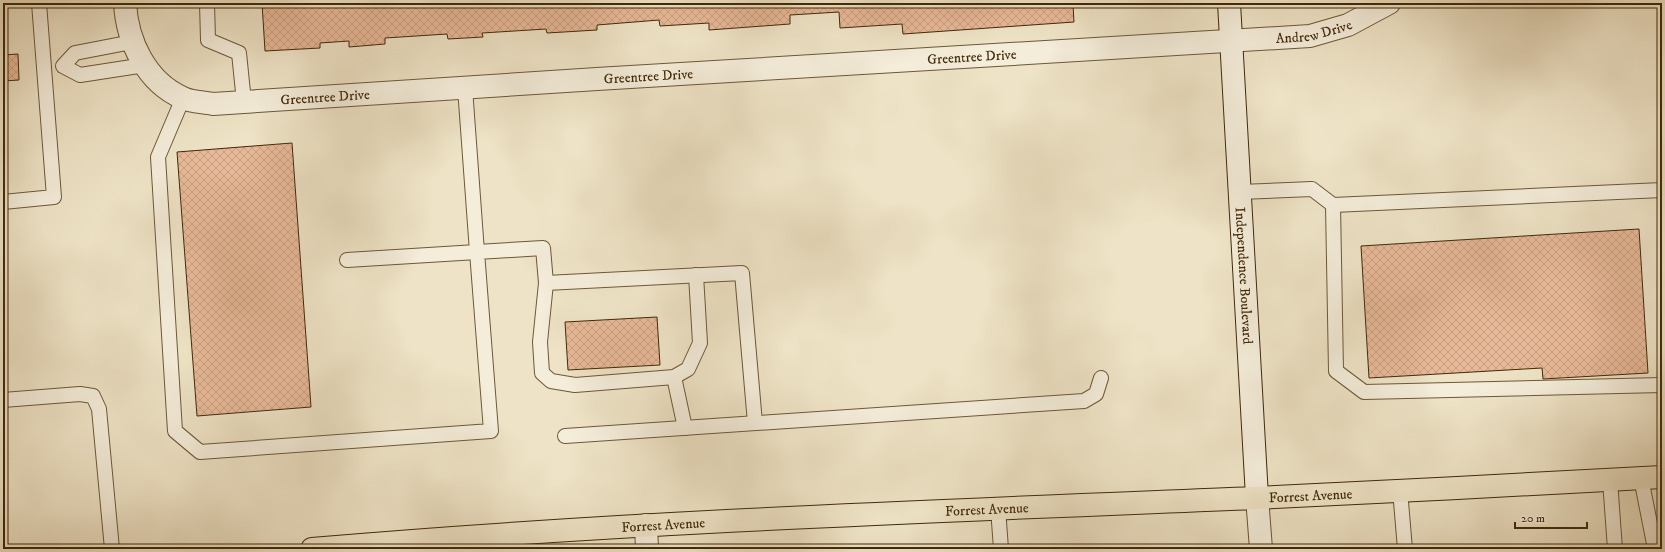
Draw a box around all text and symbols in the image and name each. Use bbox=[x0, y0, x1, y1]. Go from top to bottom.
street label: Andrew Drive bbox=[1275, 16, 1356, 48]
street label: Greentree Drive bbox=[927, 46, 1017, 69]
street label: Greentree Drive bbox=[603, 65, 694, 89]
street label: Greentree Drive bbox=[280, 86, 371, 110]
street label: Independence Boulevard bbox=[1231, 206, 1256, 345]
street label: Forrest Avenue bbox=[1268, 485, 1353, 507]
street label: Forrest Avenue bbox=[945, 499, 1029, 521]
scale bar bbox=[1515, 504, 1587, 530]
text: 20 m bbox=[1521, 511, 1545, 526]
street label: Forrest Avenue bbox=[621, 514, 706, 537]

